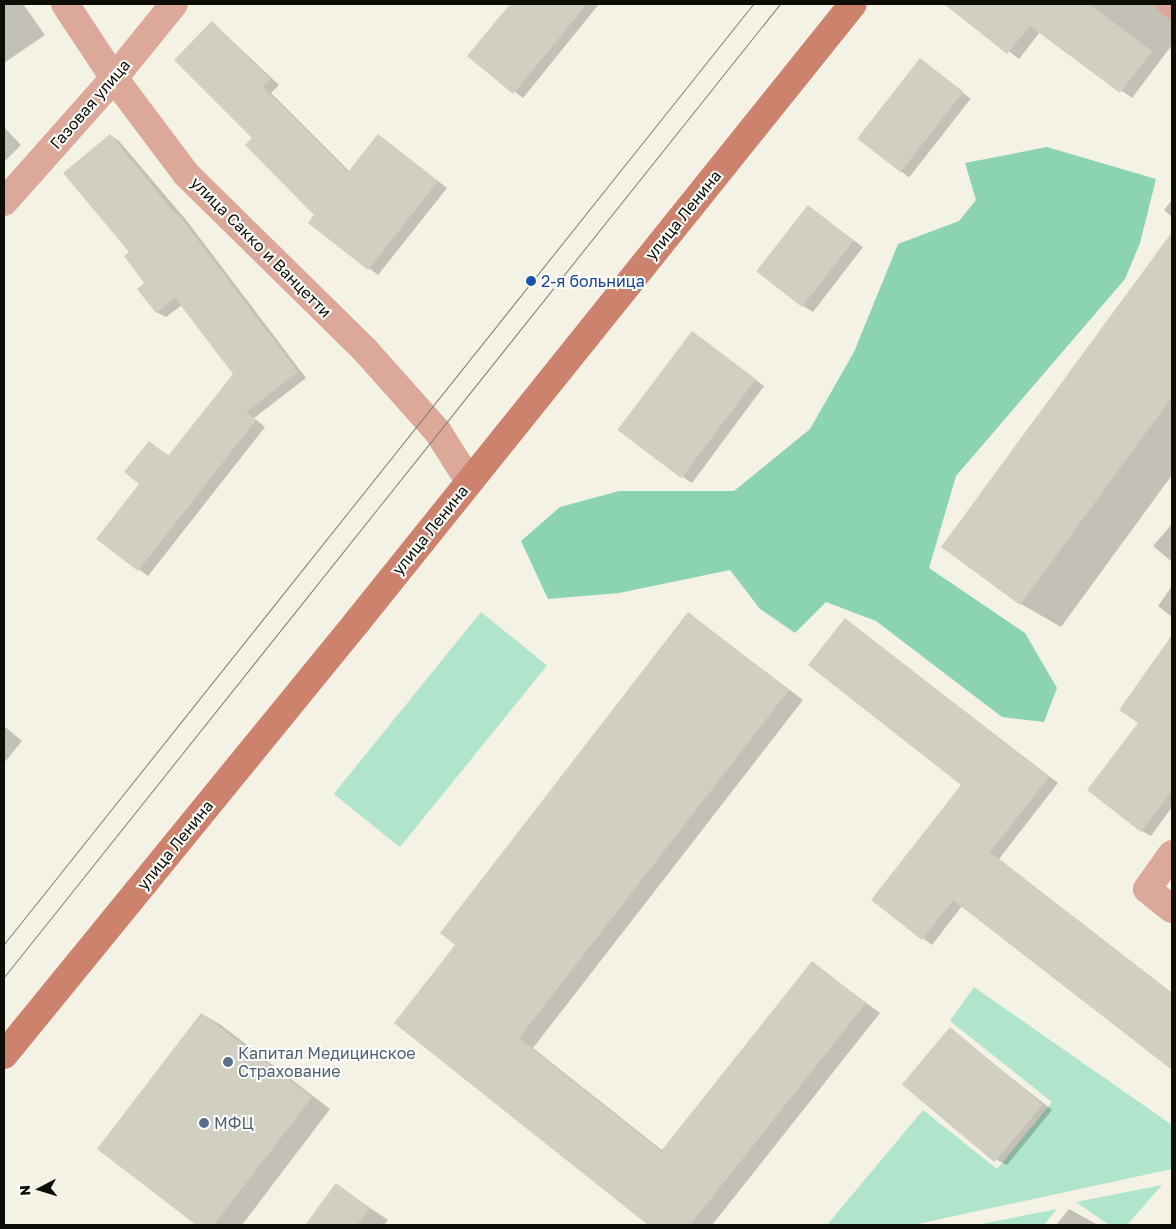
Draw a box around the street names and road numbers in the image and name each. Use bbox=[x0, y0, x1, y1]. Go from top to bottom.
street label: Газовая улица bbox=[46, 55, 134, 153]
street label: улица Ленина bbox=[641, 166, 725, 264]
street label: улица Сакко и Ванцетти bbox=[187, 173, 335, 321]
street label: улица Ленина bbox=[388, 481, 472, 579]
street label: улица Ленина bbox=[133, 796, 217, 894]

